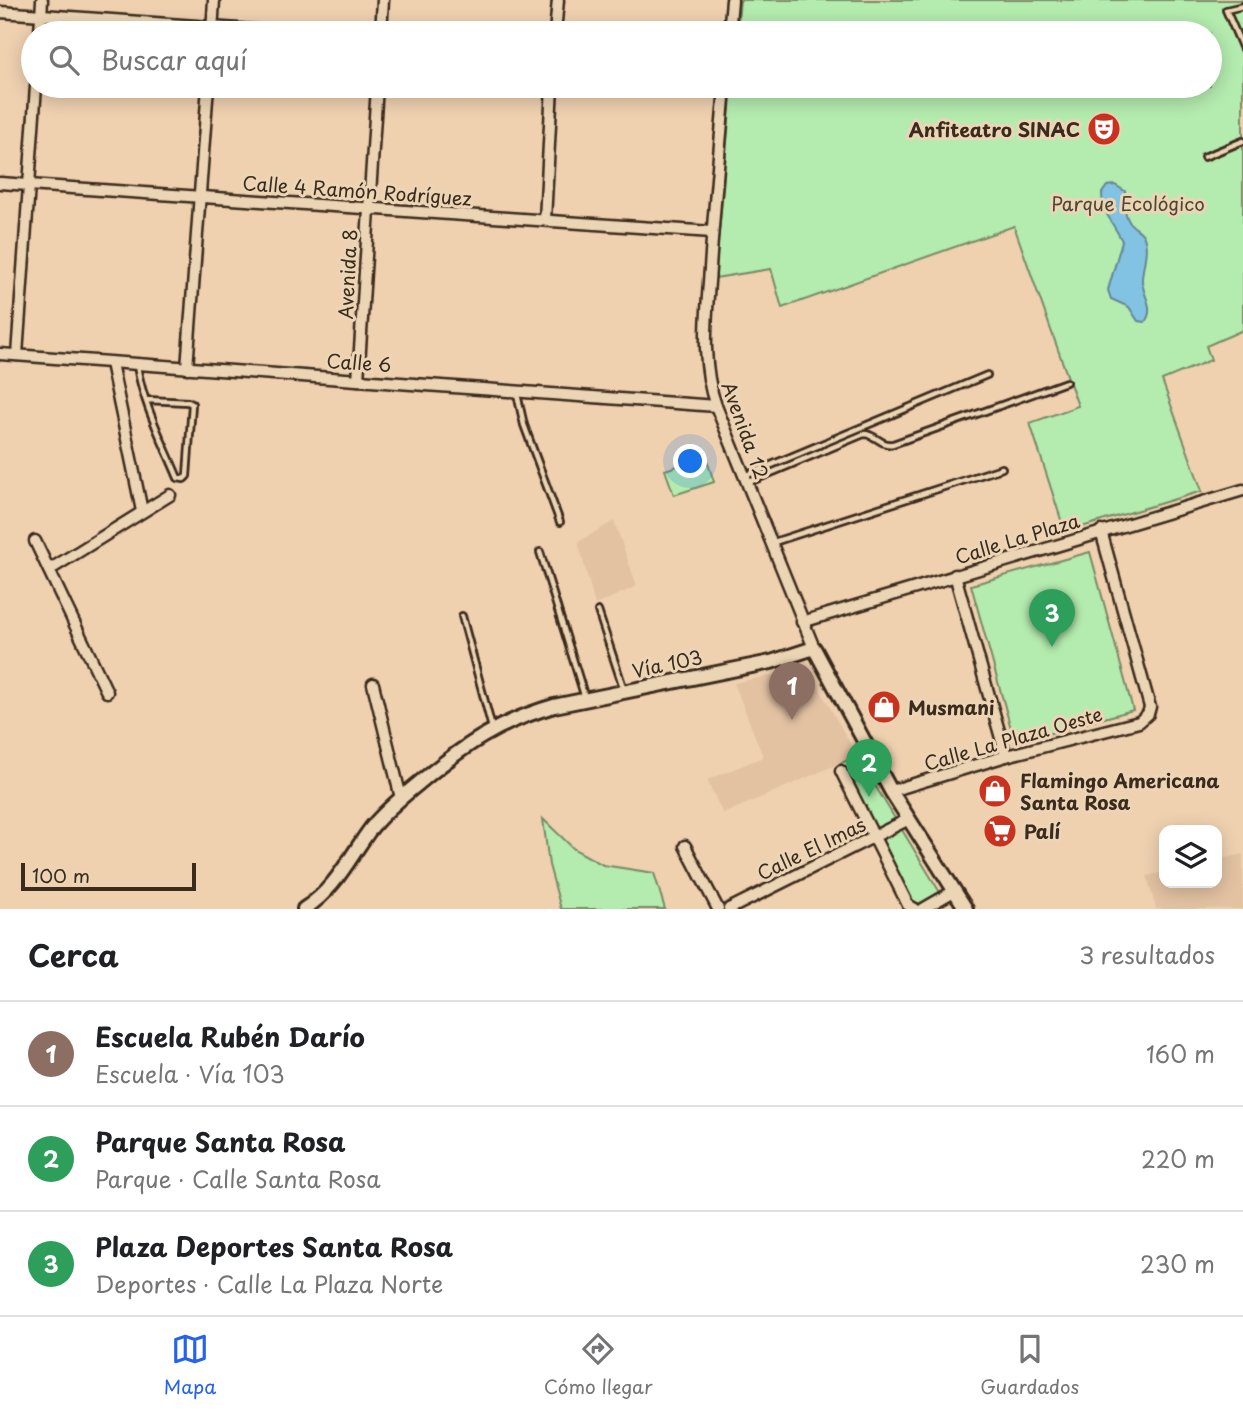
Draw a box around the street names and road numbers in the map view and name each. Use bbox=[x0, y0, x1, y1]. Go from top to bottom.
street label: Calle 4 Ramón Rodríguez bbox=[241, 168, 473, 212]
street label: Avenida 8 bbox=[331, 228, 363, 320]
street label: Calle 6 bbox=[326, 346, 392, 378]
street label: Avenida 12 bbox=[715, 377, 777, 483]
street label: Calle La Plaza bbox=[951, 506, 1083, 570]
street label: Vía 103 bbox=[629, 642, 705, 684]
street label: Calle La Plaza Oeste bbox=[921, 699, 1105, 777]
street label: Calle El Imas bbox=[752, 809, 870, 886]

